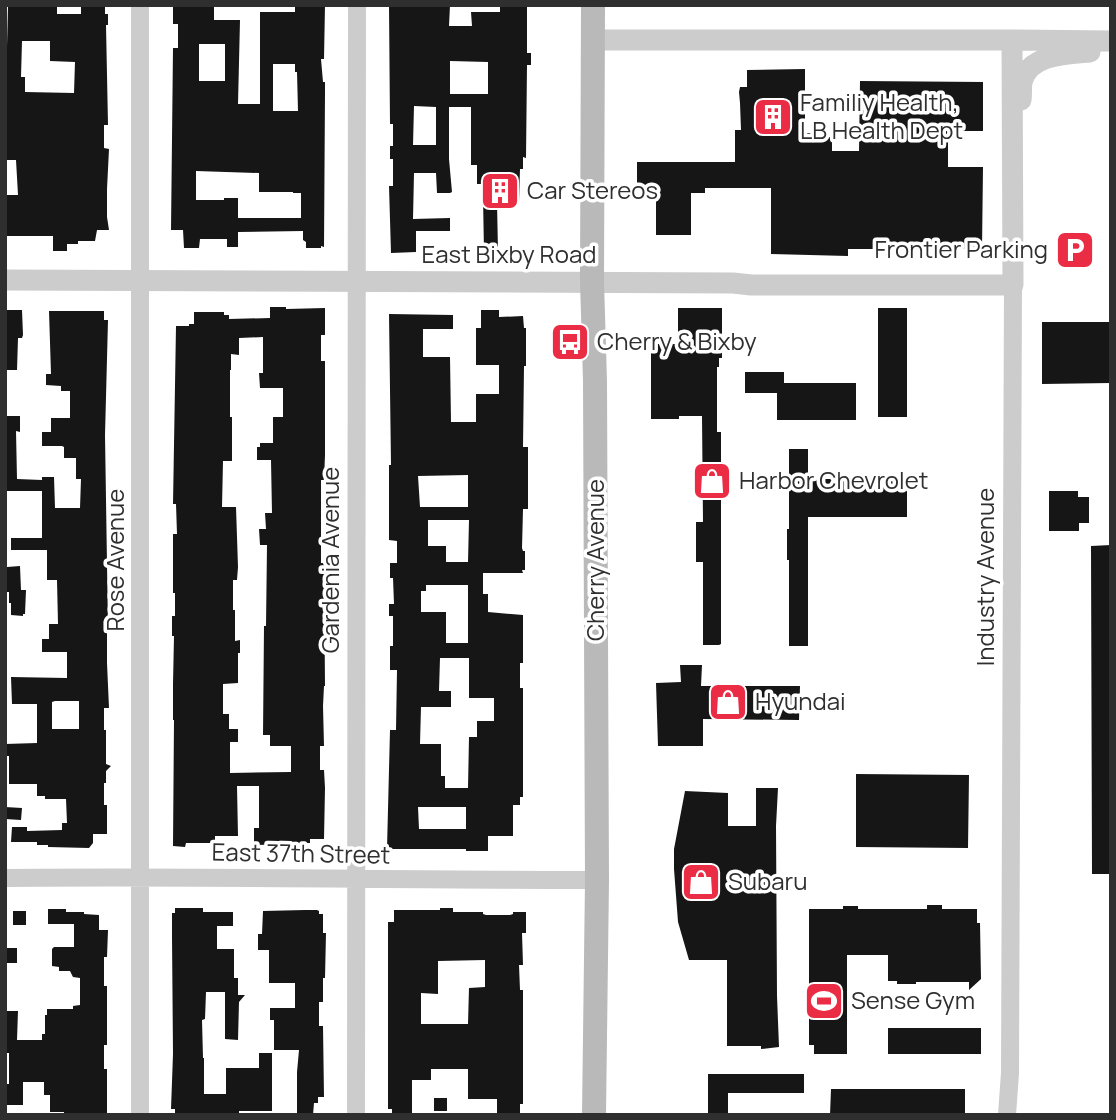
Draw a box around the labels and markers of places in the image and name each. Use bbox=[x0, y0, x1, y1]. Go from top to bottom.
place label: Familiy Health, LB Health Dept bbox=[800, 85, 963, 146]
building icon: Familiy Health, LB Health Dept bbox=[752, 96, 794, 138]
building icon: Car Stereos bbox=[479, 170, 521, 212]
place label: Car Stereos bbox=[527, 173, 658, 206]
parking icon: Frontier Parking bbox=[1054, 229, 1096, 271]
place label: Frontier Parking bbox=[874, 232, 1048, 265]
bus stop icon: Cherry & Bixby bbox=[549, 321, 591, 363]
place label: Cherry & Bixby bbox=[597, 324, 757, 357]
shop icon: Harbor Chevrolet bbox=[691, 460, 733, 502]
place label: Harbor Chevrolet bbox=[739, 463, 928, 496]
shop icon: Hyundai bbox=[707, 681, 749, 723]
place label: Hyundai bbox=[755, 684, 846, 717]
shop icon: Subaru bbox=[680, 861, 722, 903]
place label: Subaru bbox=[728, 864, 808, 897]
sports icon: Sense Gym bbox=[803, 980, 845, 1022]
place label: Sense Gym bbox=[851, 983, 975, 1016]

